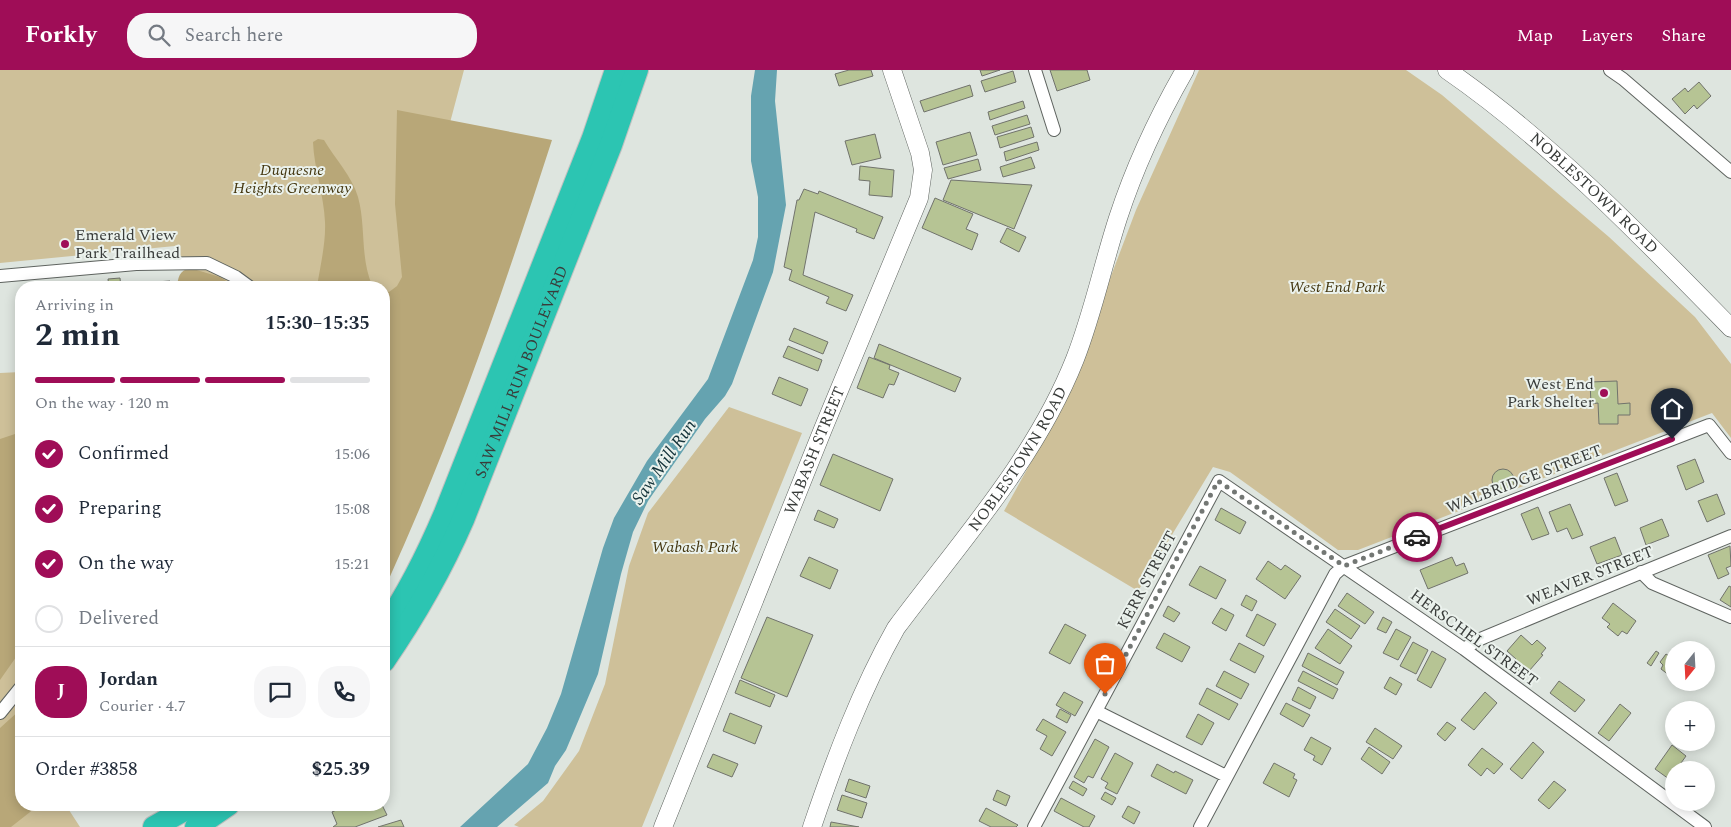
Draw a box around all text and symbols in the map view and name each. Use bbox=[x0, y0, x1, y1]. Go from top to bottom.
search box bbox=[127, 13, 477, 58]
text: Forkly bbox=[25, 17, 97, 53]
icon: search bbox=[145, 21, 173, 49]
text: Search here bbox=[185, 21, 283, 50]
text: Map bbox=[1517, 22, 1553, 49]
text: Layers bbox=[1581, 22, 1633, 49]
text: Share bbox=[1661, 22, 1706, 49]
street label: NOBLESTOWN ROAD bbox=[1524, 127, 1664, 259]
park label: Duquesne Heights Greenway bbox=[233, 158, 351, 200]
place label: Emerald View Park Trailhead bbox=[75, 223, 180, 265]
marker: Emerald View Park Trailhead bbox=[59, 238, 71, 250]
street label: SAW MILL RUN BOULEVARD bbox=[469, 262, 574, 482]
park label: West End Park bbox=[1289, 275, 1386, 299]
text: Arriving in bbox=[35, 293, 114, 317]
text: 15:30–15:35 bbox=[265, 309, 370, 338]
text: 2 min bbox=[35, 311, 120, 360]
place label: West End Park Shelter bbox=[1507, 372, 1594, 414]
street label: WABASH STREET bbox=[778, 382, 852, 518]
street label: NOBLESTOWN ROAD bbox=[962, 382, 1073, 537]
marker: West End Park Shelter bbox=[1598, 387, 1610, 399]
pin bbox=[1651, 388, 1693, 439]
text: On the way · 120 m bbox=[35, 391, 169, 415]
icon: home bbox=[1658, 395, 1686, 423]
water label: Saw Mill Run bbox=[625, 413, 704, 510]
street label: WALBRIDGE STREET bbox=[1443, 438, 1606, 520]
text: Confirmed bbox=[78, 439, 169, 468]
icon: check bbox=[35, 440, 63, 468]
text: 15:06 bbox=[334, 442, 370, 466]
text: Preparing bbox=[78, 494, 162, 523]
icon: check bbox=[35, 495, 63, 523]
text: 15:08 bbox=[334, 497, 370, 521]
courier bbox=[1392, 512, 1442, 562]
icon: car bbox=[1403, 523, 1431, 551]
street label: KERR STREET bbox=[1111, 526, 1183, 634]
park label: Wabash Park bbox=[652, 535, 739, 559]
street label: WEAVER STREET bbox=[1523, 539, 1657, 612]
text: On the way bbox=[78, 549, 174, 578]
icon: check bbox=[35, 550, 63, 578]
text: 15:21 bbox=[334, 552, 370, 576]
street label: HERSCHEL STREET bbox=[1405, 583, 1543, 693]
text: Delivered bbox=[78, 604, 159, 633]
north arrow bbox=[1665, 641, 1715, 691]
map controls bbox=[1665, 641, 1715, 811]
pin bbox=[1084, 643, 1126, 694]
icon: bag bbox=[1091, 650, 1119, 678]
text: Jordan bbox=[99, 665, 158, 694]
button: chat bbox=[254, 666, 306, 718]
button: phone bbox=[318, 666, 370, 718]
text: J bbox=[57, 677, 65, 706]
text: Courier · 4.7 bbox=[99, 694, 186, 718]
button: + bbox=[1665, 701, 1715, 751]
text: Order #3858 bbox=[35, 755, 138, 784]
text: $25.39 bbox=[312, 755, 370, 784]
button: − bbox=[1665, 761, 1715, 811]

